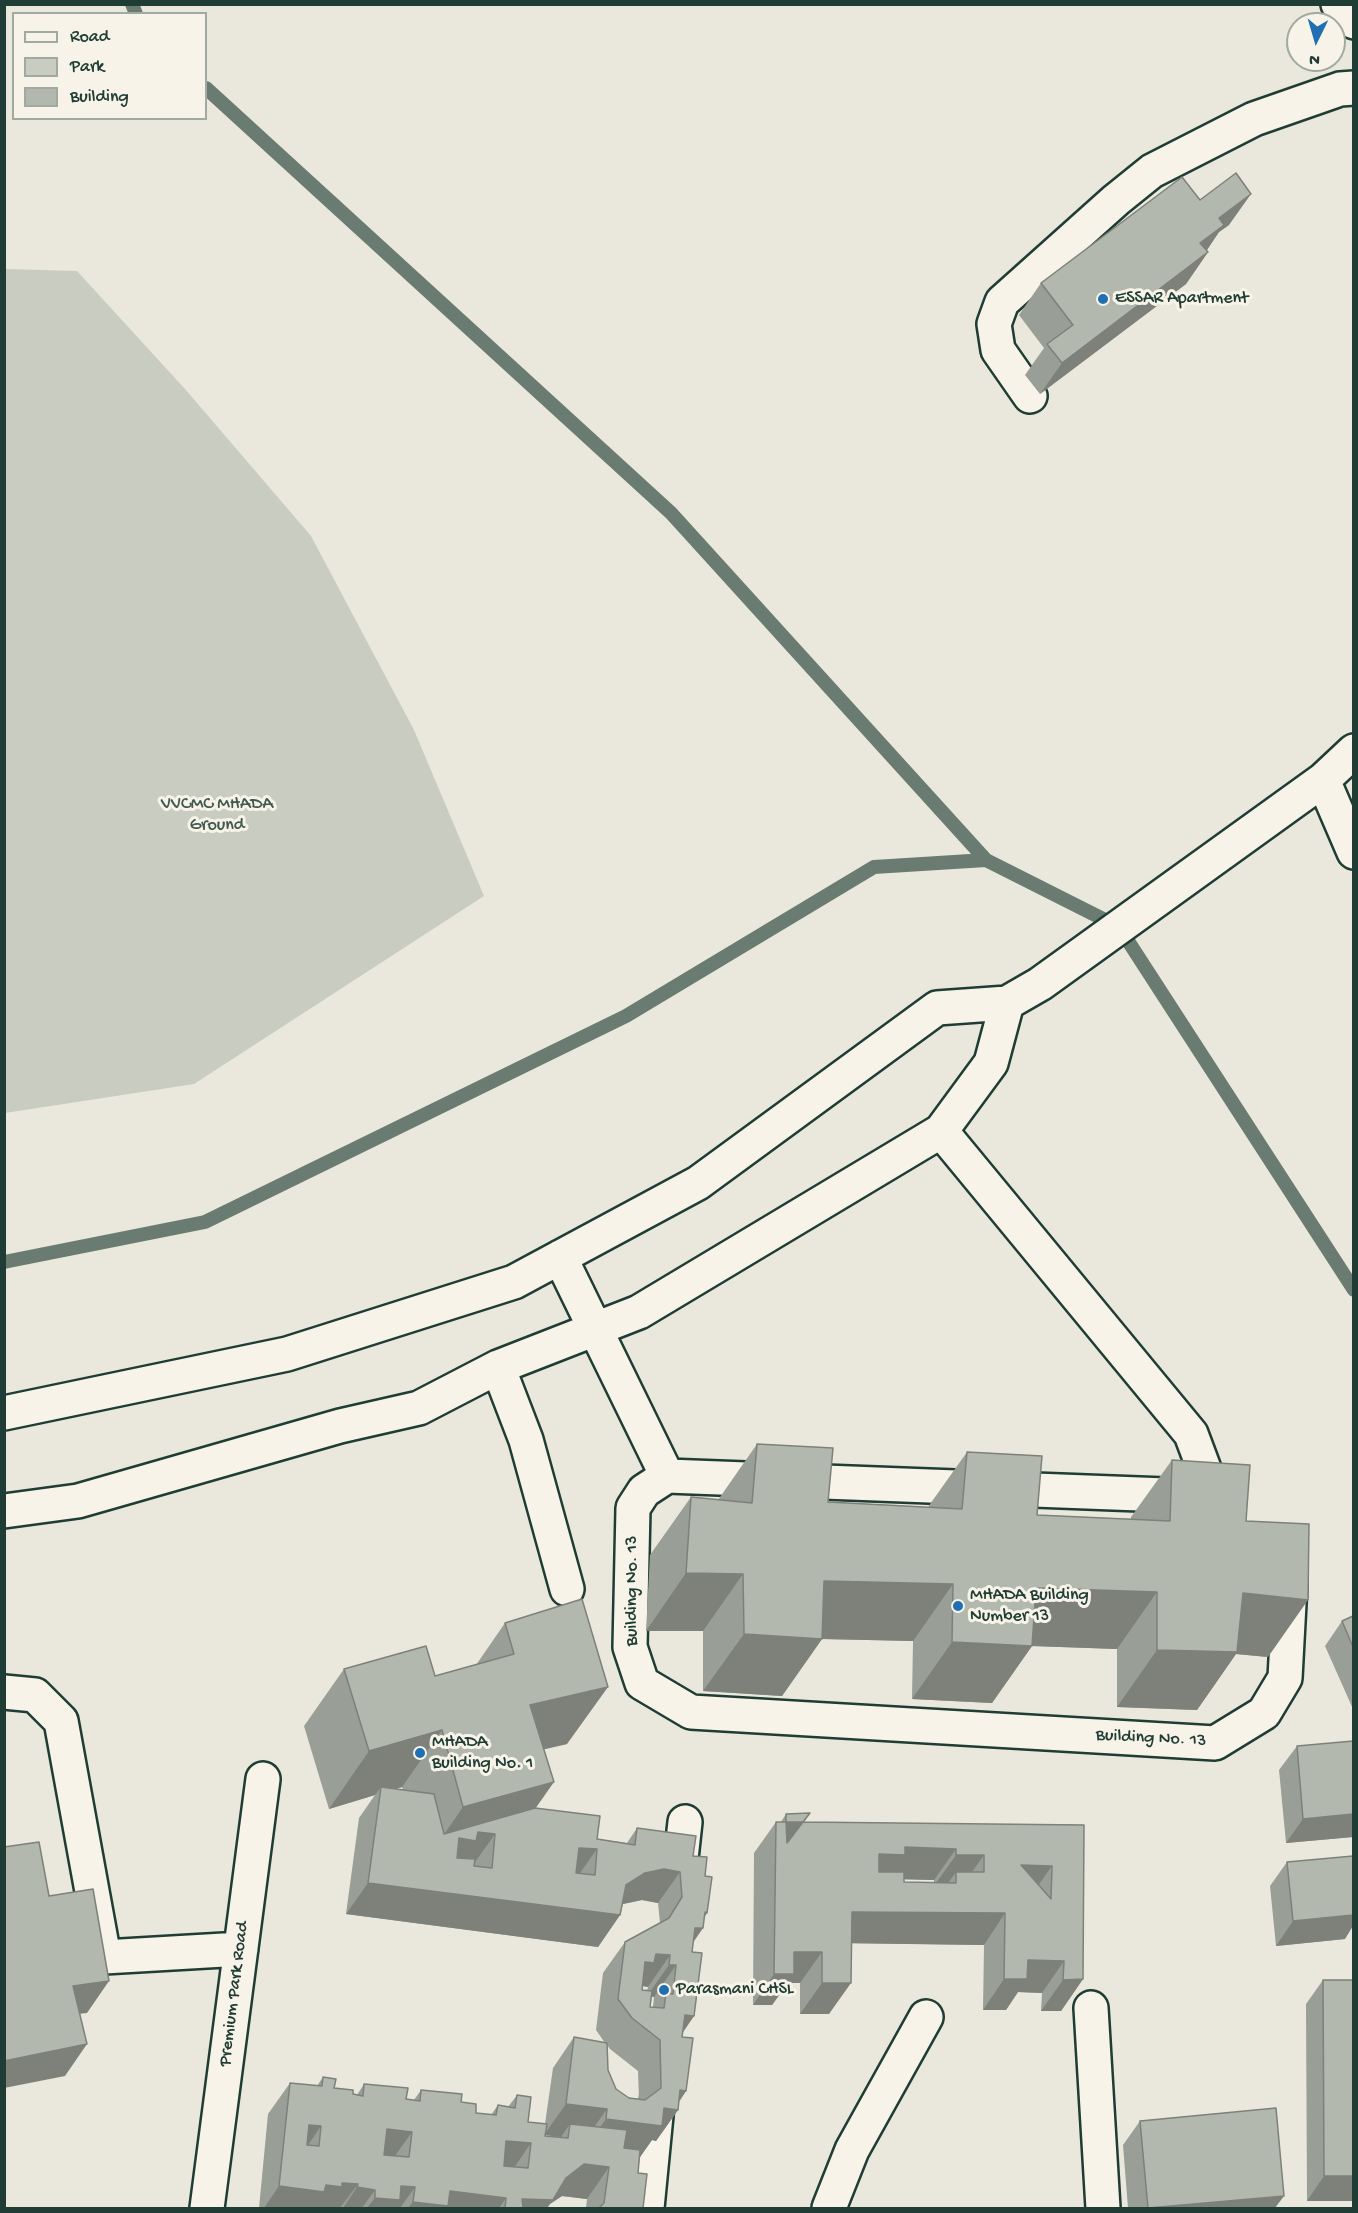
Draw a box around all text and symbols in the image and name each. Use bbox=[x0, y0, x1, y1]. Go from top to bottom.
legend bbox=[12, 12, 207, 120]
north arrow bbox=[1286, 12, 1346, 72]
text: Road bbox=[70, 27, 109, 48]
text: N bbox=[1309, 49, 1321, 68]
text: Park bbox=[70, 57, 104, 78]
text: Building bbox=[70, 87, 129, 108]
place label: ESSAR Apartment bbox=[1115, 288, 1248, 310]
marker: ESSAR Apartment bbox=[1096, 292, 1110, 306]
park label: VVCMC MHADA Ground bbox=[161, 794, 273, 836]
street label: Building No. 13 bbox=[622, 1536, 644, 1646]
place label: MHADA Building Number 13 bbox=[970, 1585, 1089, 1628]
marker: MHADA Building Number 13 bbox=[951, 1599, 965, 1613]
street label: Building No. 13 bbox=[1095, 1725, 1207, 1753]
place label: MHADA Building No. 1 bbox=[432, 1732, 533, 1774]
marker: MHADA Building No. 1 bbox=[413, 1746, 427, 1760]
street label: Premium Park Road bbox=[215, 1920, 255, 2068]
place label: Parasmani CHSL bbox=[676, 1979, 793, 2001]
marker: Parasmani CHSL bbox=[657, 1983, 671, 1997]

